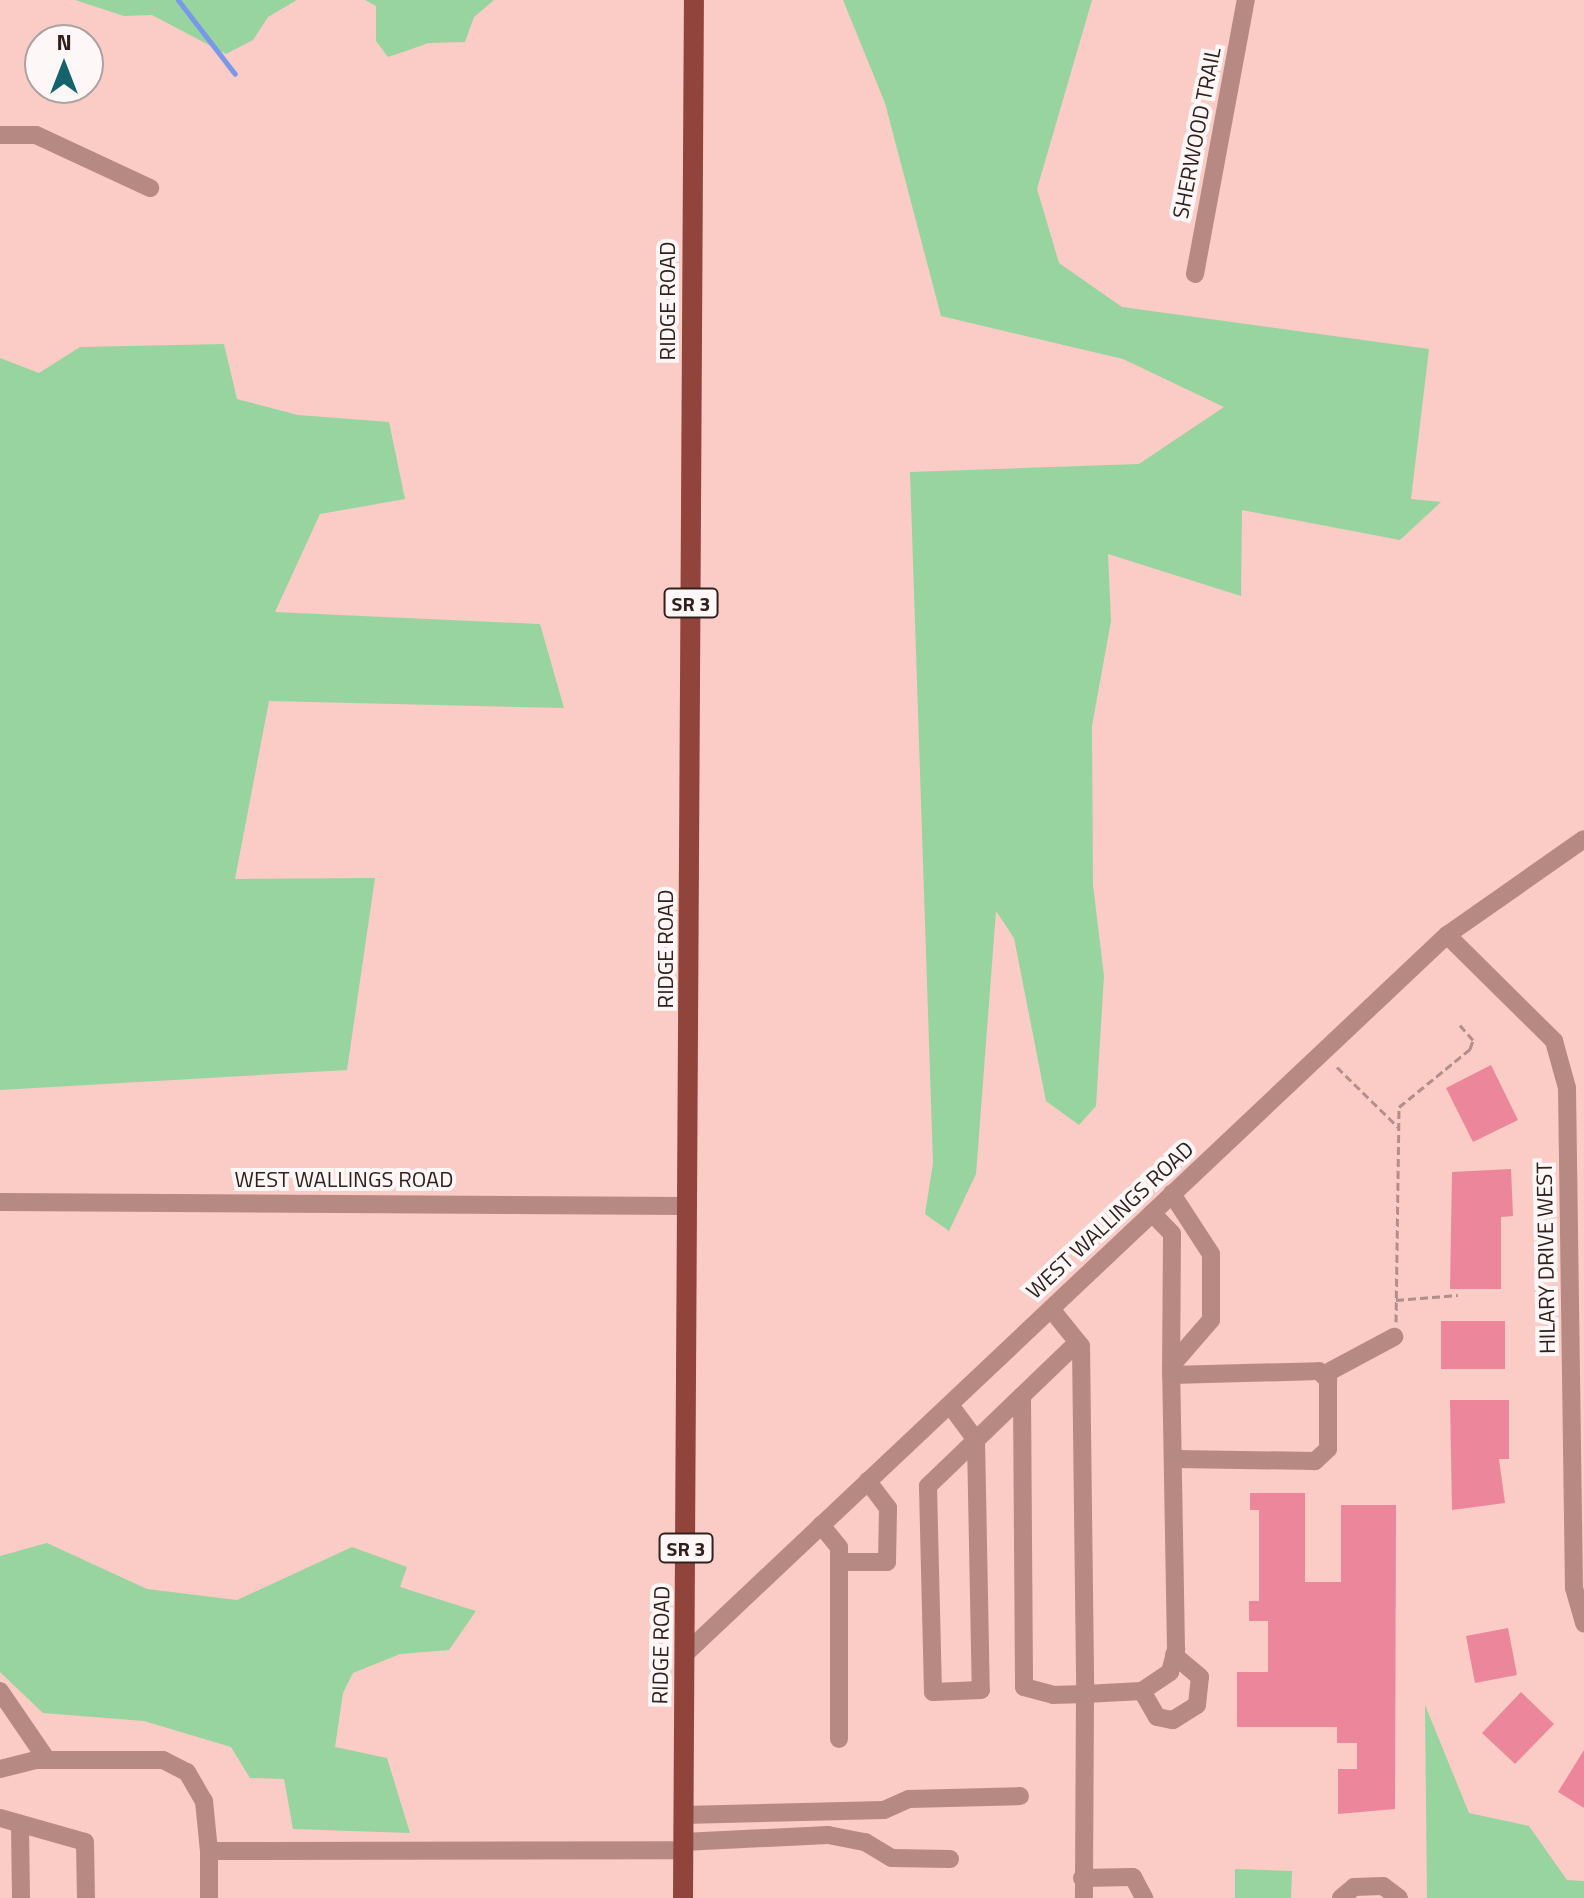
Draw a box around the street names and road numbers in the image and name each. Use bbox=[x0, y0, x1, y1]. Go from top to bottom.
street label: SHERWOOD TRAIL bbox=[1167, 45, 1227, 221]
street label: RIDGE ROAD bbox=[655, 242, 681, 360]
road number: SR 3 bbox=[663, 587, 719, 619]
street label: RIDGE ROAD bbox=[653, 890, 679, 1008]
street label: WEST WALLINGS ROAD bbox=[1021, 1136, 1199, 1304]
street label: HILARY DRIVE WEST bbox=[1531, 1162, 1561, 1354]
street label: WEST WALLINGS ROAD bbox=[235, 1167, 453, 1193]
road number: SR 3 bbox=[658, 1532, 714, 1564]
street label: RIDGE ROAD bbox=[647, 1585, 675, 1705]

